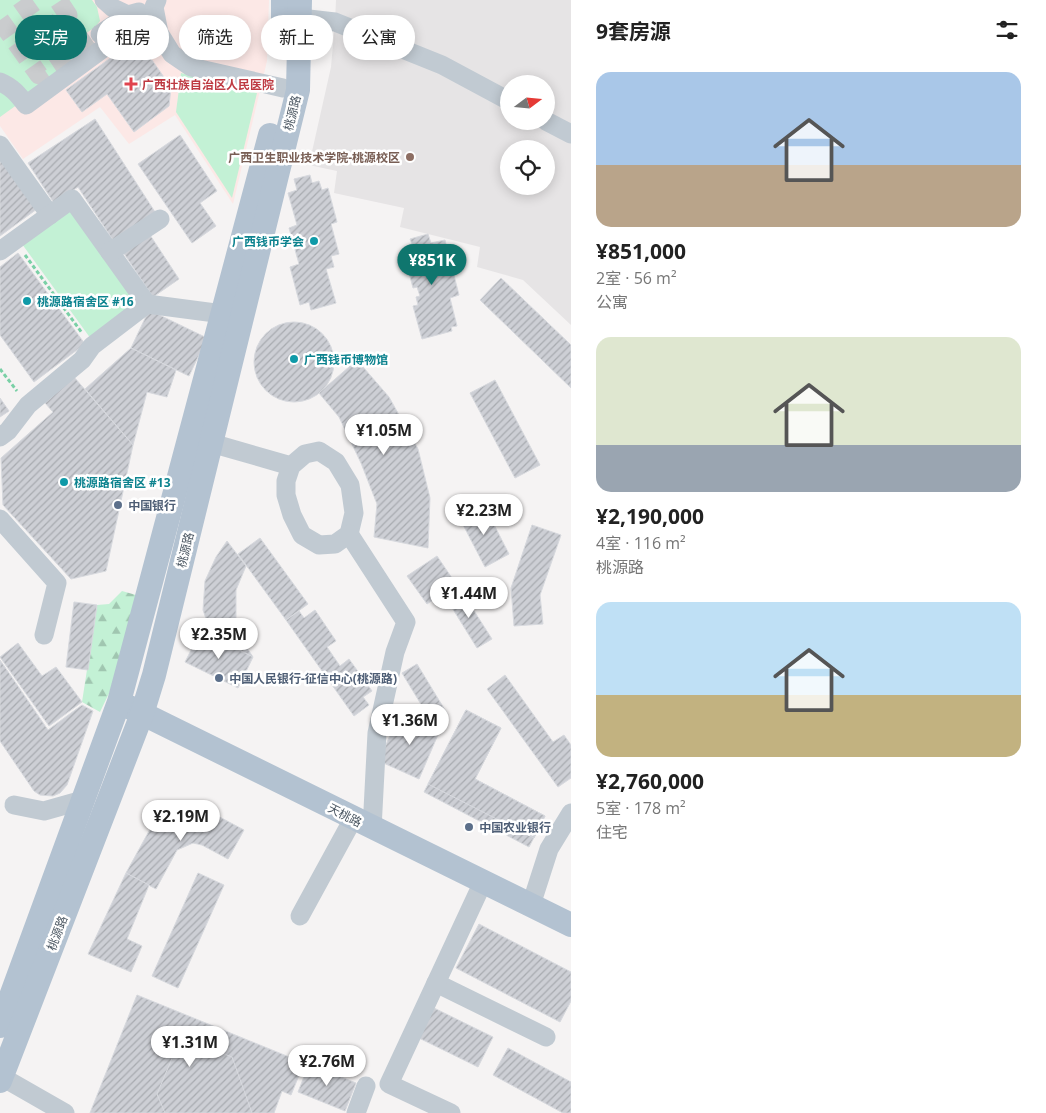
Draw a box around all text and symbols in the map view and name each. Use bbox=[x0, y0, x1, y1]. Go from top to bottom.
chip: 买房 bbox=[15, 15, 87, 60]
chip: 租房 bbox=[97, 15, 169, 60]
chip: 筛选 bbox=[179, 15, 251, 60]
chip: 新上 bbox=[261, 15, 333, 60]
chip: 公寓 bbox=[343, 15, 415, 60]
icon: filters bbox=[993, 16, 1021, 44]
text: 9套房源 bbox=[596, 17, 671, 45]
north arrow bbox=[500, 75, 555, 130]
map controls bbox=[500, 75, 555, 195]
place label: 广西壮族自治区人民医院 bbox=[142, 76, 274, 93]
marker: 广西壮族自治区人民医院 bbox=[124, 77, 138, 91]
street label: 桃源路 bbox=[279, 93, 305, 133]
icon: home bbox=[764, 105, 854, 195]
button: locate bbox=[500, 140, 555, 195]
place label: 广西卫生职业技术学院-桃源校区 bbox=[228, 149, 400, 166]
marker: 广西卫生职业技术学院-桃源校区 bbox=[404, 151, 416, 163]
place label: 广西钱币学会 bbox=[232, 233, 304, 250]
marker: 广西钱币学会 bbox=[308, 235, 320, 247]
text: ¥851,000 bbox=[596, 237, 686, 265]
pin: ¥851K bbox=[397, 244, 467, 286]
text: ¥851K bbox=[408, 249, 456, 271]
text: 2室 · 56 m² bbox=[596, 267, 677, 289]
text: 公寓 bbox=[596, 291, 628, 313]
place label: 桃源路宿舍区 #16 bbox=[37, 293, 134, 310]
marker: 桃源路宿舍区 #16 bbox=[21, 295, 33, 307]
place label: 广西钱币博物馆 bbox=[304, 351, 388, 368]
marker: 广西钱币博物馆 bbox=[288, 353, 300, 365]
icon: home bbox=[764, 370, 854, 460]
pin: ¥1.05M bbox=[343, 414, 425, 456]
text: ¥1.05M bbox=[356, 419, 412, 441]
place label: 桃源路宿舍区 #13 bbox=[74, 474, 171, 491]
marker: 桃源路宿舍区 #13 bbox=[58, 476, 70, 488]
pin: ¥2.23M bbox=[443, 494, 525, 536]
place label: 中国银行 bbox=[128, 497, 176, 514]
marker: 中国银行 bbox=[112, 499, 124, 511]
text: ¥2.23M bbox=[456, 499, 512, 521]
text: ¥2,190,000 bbox=[596, 502, 704, 530]
street label: 桃源路 bbox=[172, 530, 198, 570]
text: 4室 · 116 m² bbox=[596, 532, 686, 554]
text: 桃源路 bbox=[596, 556, 644, 578]
pin: ¥1.44M bbox=[428, 576, 510, 619]
text: ¥1.44M bbox=[441, 582, 497, 604]
pin: ¥2.35M bbox=[178, 618, 260, 660]
text: ¥2.35M bbox=[191, 623, 247, 645]
icon: home bbox=[764, 635, 854, 725]
place label: 中国人民银行-征信中心(桃源路) bbox=[229, 670, 397, 687]
marker: 中国人民银行-征信中心(桃源路) bbox=[213, 672, 225, 684]
pin: ¥1.36M bbox=[369, 704, 451, 746]
text: ¥1.36M bbox=[382, 709, 438, 731]
text: ¥2,760,000 bbox=[596, 767, 704, 795]
text: 5室 · 178 m² bbox=[596, 797, 686, 819]
street label: 天桃路 bbox=[325, 799, 365, 831]
pin: ¥2.19M bbox=[140, 800, 222, 842]
text: ¥2.19M bbox=[153, 805, 209, 827]
place label: 中国农业银行 bbox=[479, 819, 551, 836]
marker: 中国农业银行 bbox=[463, 821, 475, 833]
text: 住宅 bbox=[596, 821, 628, 843]
street label: 桃源路 bbox=[43, 913, 71, 953]
pin: ¥1.31M bbox=[149, 1026, 231, 1068]
text: ¥1.31M bbox=[162, 1031, 218, 1053]
pin: ¥2.76M bbox=[286, 1044, 368, 1087]
text: ¥2.76M bbox=[299, 1050, 355, 1072]

